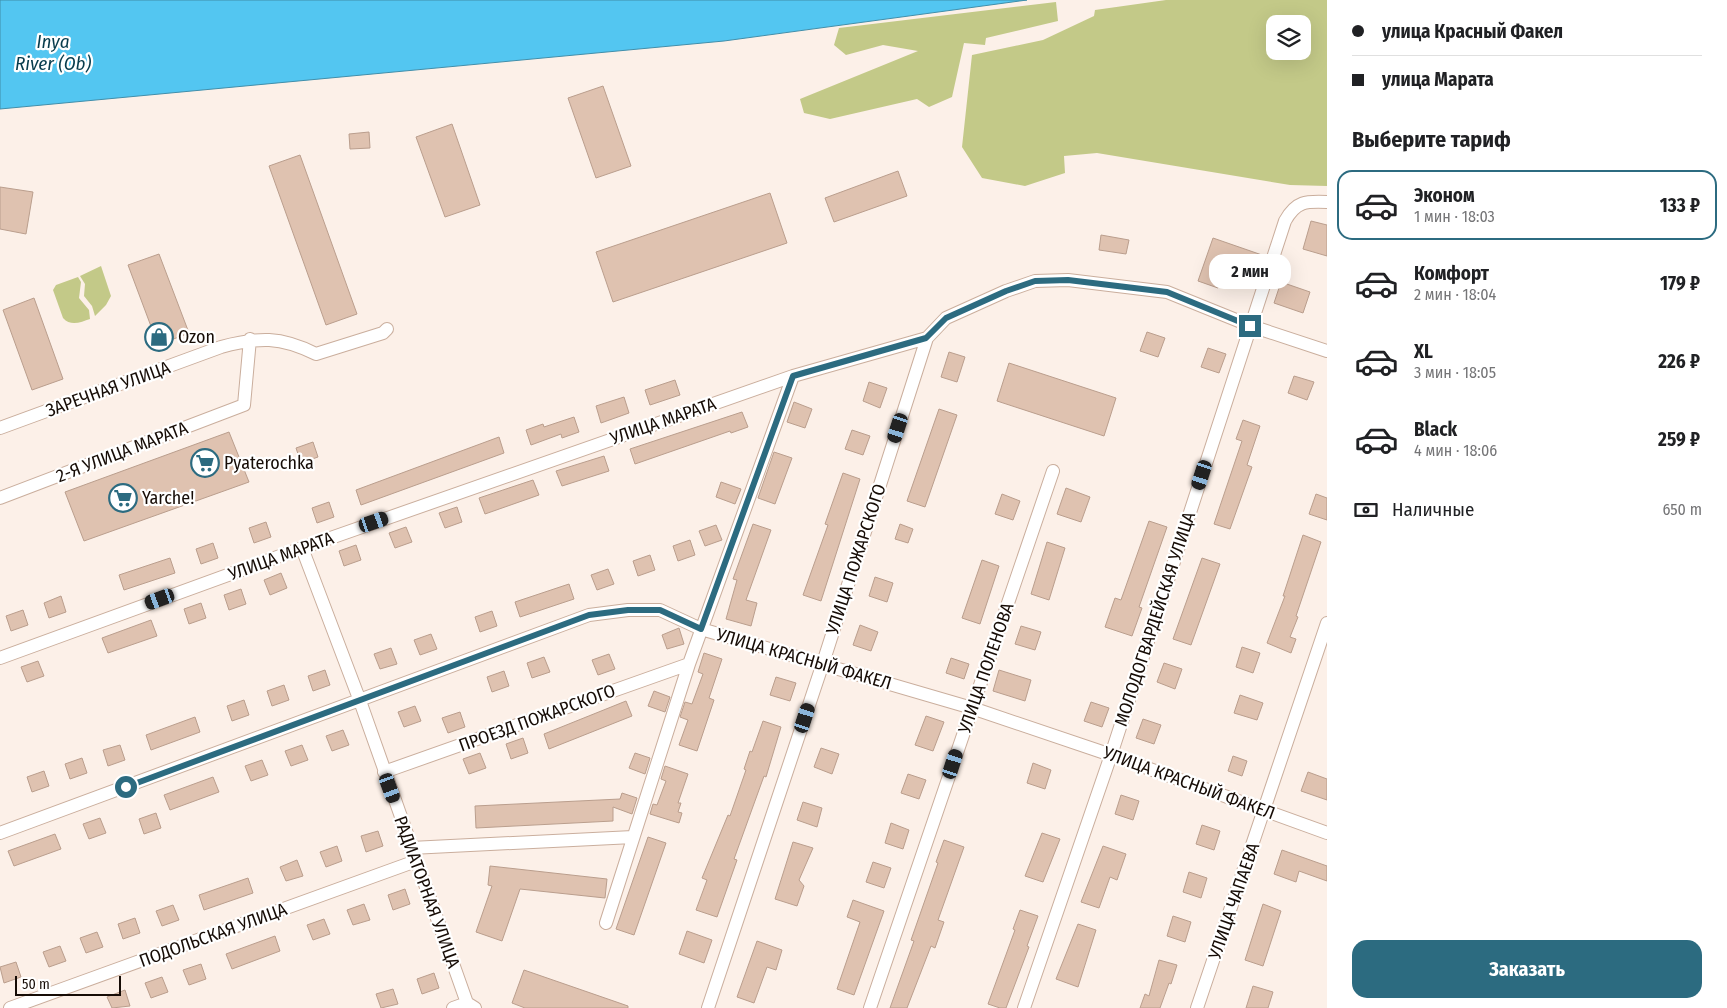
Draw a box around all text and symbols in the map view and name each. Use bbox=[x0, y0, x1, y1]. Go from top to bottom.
map controls bbox=[1266, 15, 1311, 60]
button: layers bbox=[1266, 15, 1311, 60]
text: улица Красный Факел bbox=[1382, 20, 1563, 43]
water label: Inya River (Ob) bbox=[15, 30, 92, 75]
text: улица Марата bbox=[1382, 68, 1494, 91]
text: Выберите тариф bbox=[1352, 126, 1511, 153]
icon: car bbox=[1354, 183, 1399, 228]
text: Эконом bbox=[1414, 184, 1475, 207]
text: 133 ₽ bbox=[1660, 194, 1700, 217]
text: 1 мин · 18:03 bbox=[1414, 207, 1495, 226]
callout: 2 мин bbox=[1209, 254, 1291, 288]
icon: car bbox=[1354, 261, 1399, 306]
text: 2 мин bbox=[1231, 262, 1269, 281]
text: Комфорт bbox=[1414, 262, 1489, 285]
text: 179 ₽ bbox=[1660, 272, 1700, 295]
text: 2 мин · 18:04 bbox=[1414, 285, 1496, 304]
route end bbox=[1239, 315, 1261, 337]
shop icon: Ozon bbox=[144, 322, 174, 352]
place label: Ozon bbox=[178, 326, 215, 348]
icon: car bbox=[1354, 339, 1399, 384]
text: XL bbox=[1414, 340, 1433, 363]
text: 226 ₽ bbox=[1658, 350, 1700, 373]
street label: ЗАРЕЧНАЯ УЛИЦА bbox=[43, 356, 173, 422]
text: 3 мин · 18:05 bbox=[1414, 363, 1496, 382]
street label: УЛИЦА МАРАТА bbox=[606, 392, 719, 450]
car bbox=[886, 411, 909, 445]
street label: 2-Я УЛИЦА МАРАТА bbox=[53, 417, 191, 487]
icon: car bbox=[1354, 417, 1399, 462]
text: Black bbox=[1414, 418, 1457, 441]
text: 259 ₽ bbox=[1658, 428, 1700, 451]
text: 4 мин · 18:06 bbox=[1414, 441, 1497, 460]
supermarket icon: Pyaterochka bbox=[190, 448, 220, 478]
place label: Pyaterochka bbox=[224, 452, 314, 474]
car bbox=[1190, 458, 1213, 492]
street label: УЛИЦА ПОЖАРСКОГО bbox=[821, 481, 891, 638]
supermarket icon: Yarche! bbox=[108, 483, 138, 513]
place label: Yarche! bbox=[142, 487, 194, 509]
icon: cash bbox=[1352, 496, 1380, 524]
text: Наличные bbox=[1392, 498, 1474, 521]
text: 650 m bbox=[1662, 500, 1702, 519]
street label: МОЛОДОГВАРДЕЙСКАЯ УЛИЦА bbox=[1110, 508, 1200, 729]
car bbox=[357, 510, 390, 534]
street label: УЛИЦА МАРАТА bbox=[224, 527, 337, 586]
car bbox=[143, 587, 176, 611]
street label: УЛИЦА ПОЛЕНОВА bbox=[953, 599, 1019, 737]
street label: УЛИЦА КРАСНЫЙ ФАКЕЛ bbox=[713, 623, 894, 695]
street label: ПРОЕЗД ПОЖАРСКОГО bbox=[456, 679, 618, 757]
car bbox=[793, 701, 816, 735]
street label: УЛИЦА КРАСНЫЙ ФАКЕЛ bbox=[1099, 741, 1278, 824]
car bbox=[941, 747, 964, 781]
car bbox=[377, 771, 402, 805]
route start bbox=[115, 776, 137, 798]
street label: РАДИАТОРНАЯ УЛИЦА bbox=[389, 813, 465, 972]
street label: УЛИЦА ЧАПАЕВА bbox=[1203, 839, 1264, 963]
street label: ПОДОЛЬСКАЯ УЛИЦА bbox=[136, 898, 290, 972]
button: Заказать bbox=[1352, 940, 1702, 998]
scale bar bbox=[15, 973, 121, 996]
text: 50 m bbox=[22, 976, 50, 993]

